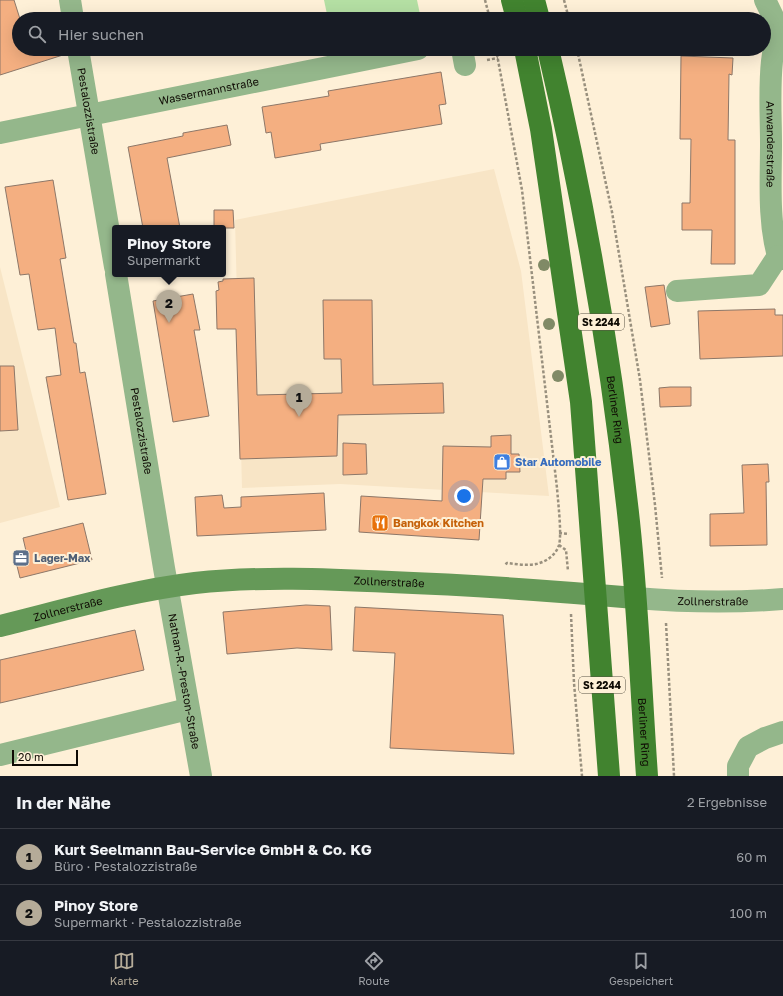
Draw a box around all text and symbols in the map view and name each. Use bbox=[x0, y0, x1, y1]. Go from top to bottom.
search box bbox=[12, 12, 771, 56]
icon: search bbox=[26, 23, 48, 45]
text: Hier suchen bbox=[58, 25, 144, 43]
street label: Pestalozzistraße bbox=[75, 67, 103, 155]
street label: Wassermannstraße bbox=[158, 74, 260, 107]
street label: Anwanderstraße bbox=[764, 101, 778, 188]
popup bbox=[112, 225, 226, 277]
text: Pinoy Store bbox=[127, 234, 211, 252]
text: Supermarkt bbox=[127, 252, 200, 268]
pin: 2 bbox=[156, 290, 182, 323]
road number: St 2244 bbox=[578, 314, 624, 330]
street label: Berliner Ring bbox=[605, 375, 627, 444]
pin: 1 bbox=[286, 384, 312, 417]
street label: Pestalozzistraße bbox=[129, 386, 156, 475]
shop icon: Star Automobile bbox=[492, 452, 512, 472]
place label: Star Automobile bbox=[515, 455, 602, 468]
your location bbox=[454, 486, 474, 506]
restaurant icon: Bangkok Kitchen bbox=[370, 513, 390, 533]
place label: Bangkok Kitchen bbox=[393, 516, 484, 529]
office icon: Lager-Max bbox=[11, 548, 31, 568]
place label: Lager-Max bbox=[34, 551, 91, 564]
street label: Zollnerstraße bbox=[353, 573, 425, 589]
street label: Zollnerstraße bbox=[32, 593, 104, 623]
street label: Zollnerstraße bbox=[677, 594, 749, 608]
street label: Nathan-R.-Preston-Straße bbox=[166, 612, 203, 750]
road number: St 2244 bbox=[579, 677, 625, 693]
street label: Berliner Ring bbox=[636, 697, 653, 767]
scale bar bbox=[12, 748, 78, 767]
text: 20 m bbox=[18, 750, 44, 763]
text: In der Nähe bbox=[16, 792, 111, 813]
text: 2 Ergebnisse bbox=[687, 794, 767, 810]
text: Kurt Seelmann Bau-Service GmbH & Co. KG bbox=[54, 840, 372, 858]
text: 1 bbox=[26, 849, 32, 865]
text: 60 m bbox=[736, 849, 767, 865]
text: Büro · Pestalozzistraße bbox=[54, 858, 197, 874]
text: Pinoy Store bbox=[54, 896, 138, 914]
text: 2 bbox=[25, 905, 33, 921]
text: 100 m bbox=[730, 905, 767, 921]
text: Supermarkt · Pestalozzistraße bbox=[54, 914, 241, 930]
tab: Karte bbox=[110, 950, 139, 987]
tab: Route bbox=[358, 950, 390, 987]
tab: Gespeichert bbox=[609, 950, 673, 987]

